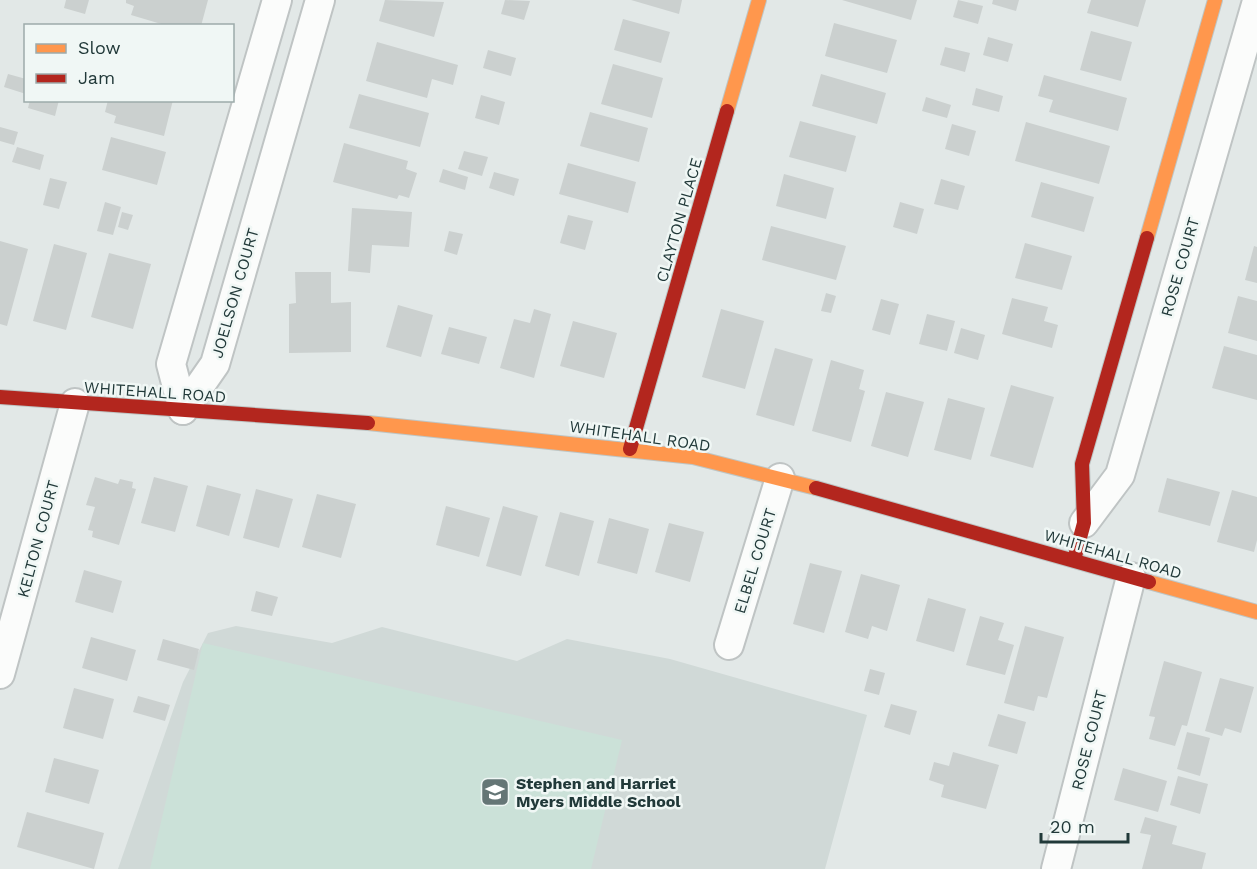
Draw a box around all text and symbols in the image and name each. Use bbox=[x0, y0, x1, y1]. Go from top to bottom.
legend bbox=[24, 24, 234, 102]
text: Slow bbox=[78, 37, 121, 58]
text: Jam bbox=[78, 67, 115, 88]
street label: CLAYTON PLACE bbox=[652, 156, 706, 284]
street label: ROSE COURT bbox=[1157, 215, 1203, 319]
street label: JOELSON COURT bbox=[207, 225, 263, 360]
street label: WHITEHALL ROAD bbox=[83, 378, 227, 406]
street label: WHITEHALL ROAD bbox=[568, 417, 712, 455]
street label: KELTON COURT bbox=[13, 478, 63, 600]
street label: ELBEL COURT bbox=[730, 506, 780, 616]
street label: WHITEHALL ROAD bbox=[1042, 525, 1184, 583]
street label: ROSE COURT bbox=[1067, 688, 1111, 792]
place label: Stephen and Harriet Myers Middle School bbox=[516, 774, 681, 811]
school or university icon: Stephen and Harriet Myers Middle School bbox=[479, 776, 511, 808]
scale bar bbox=[1041, 806, 1128, 844]
text: 20 m bbox=[1050, 816, 1095, 837]

